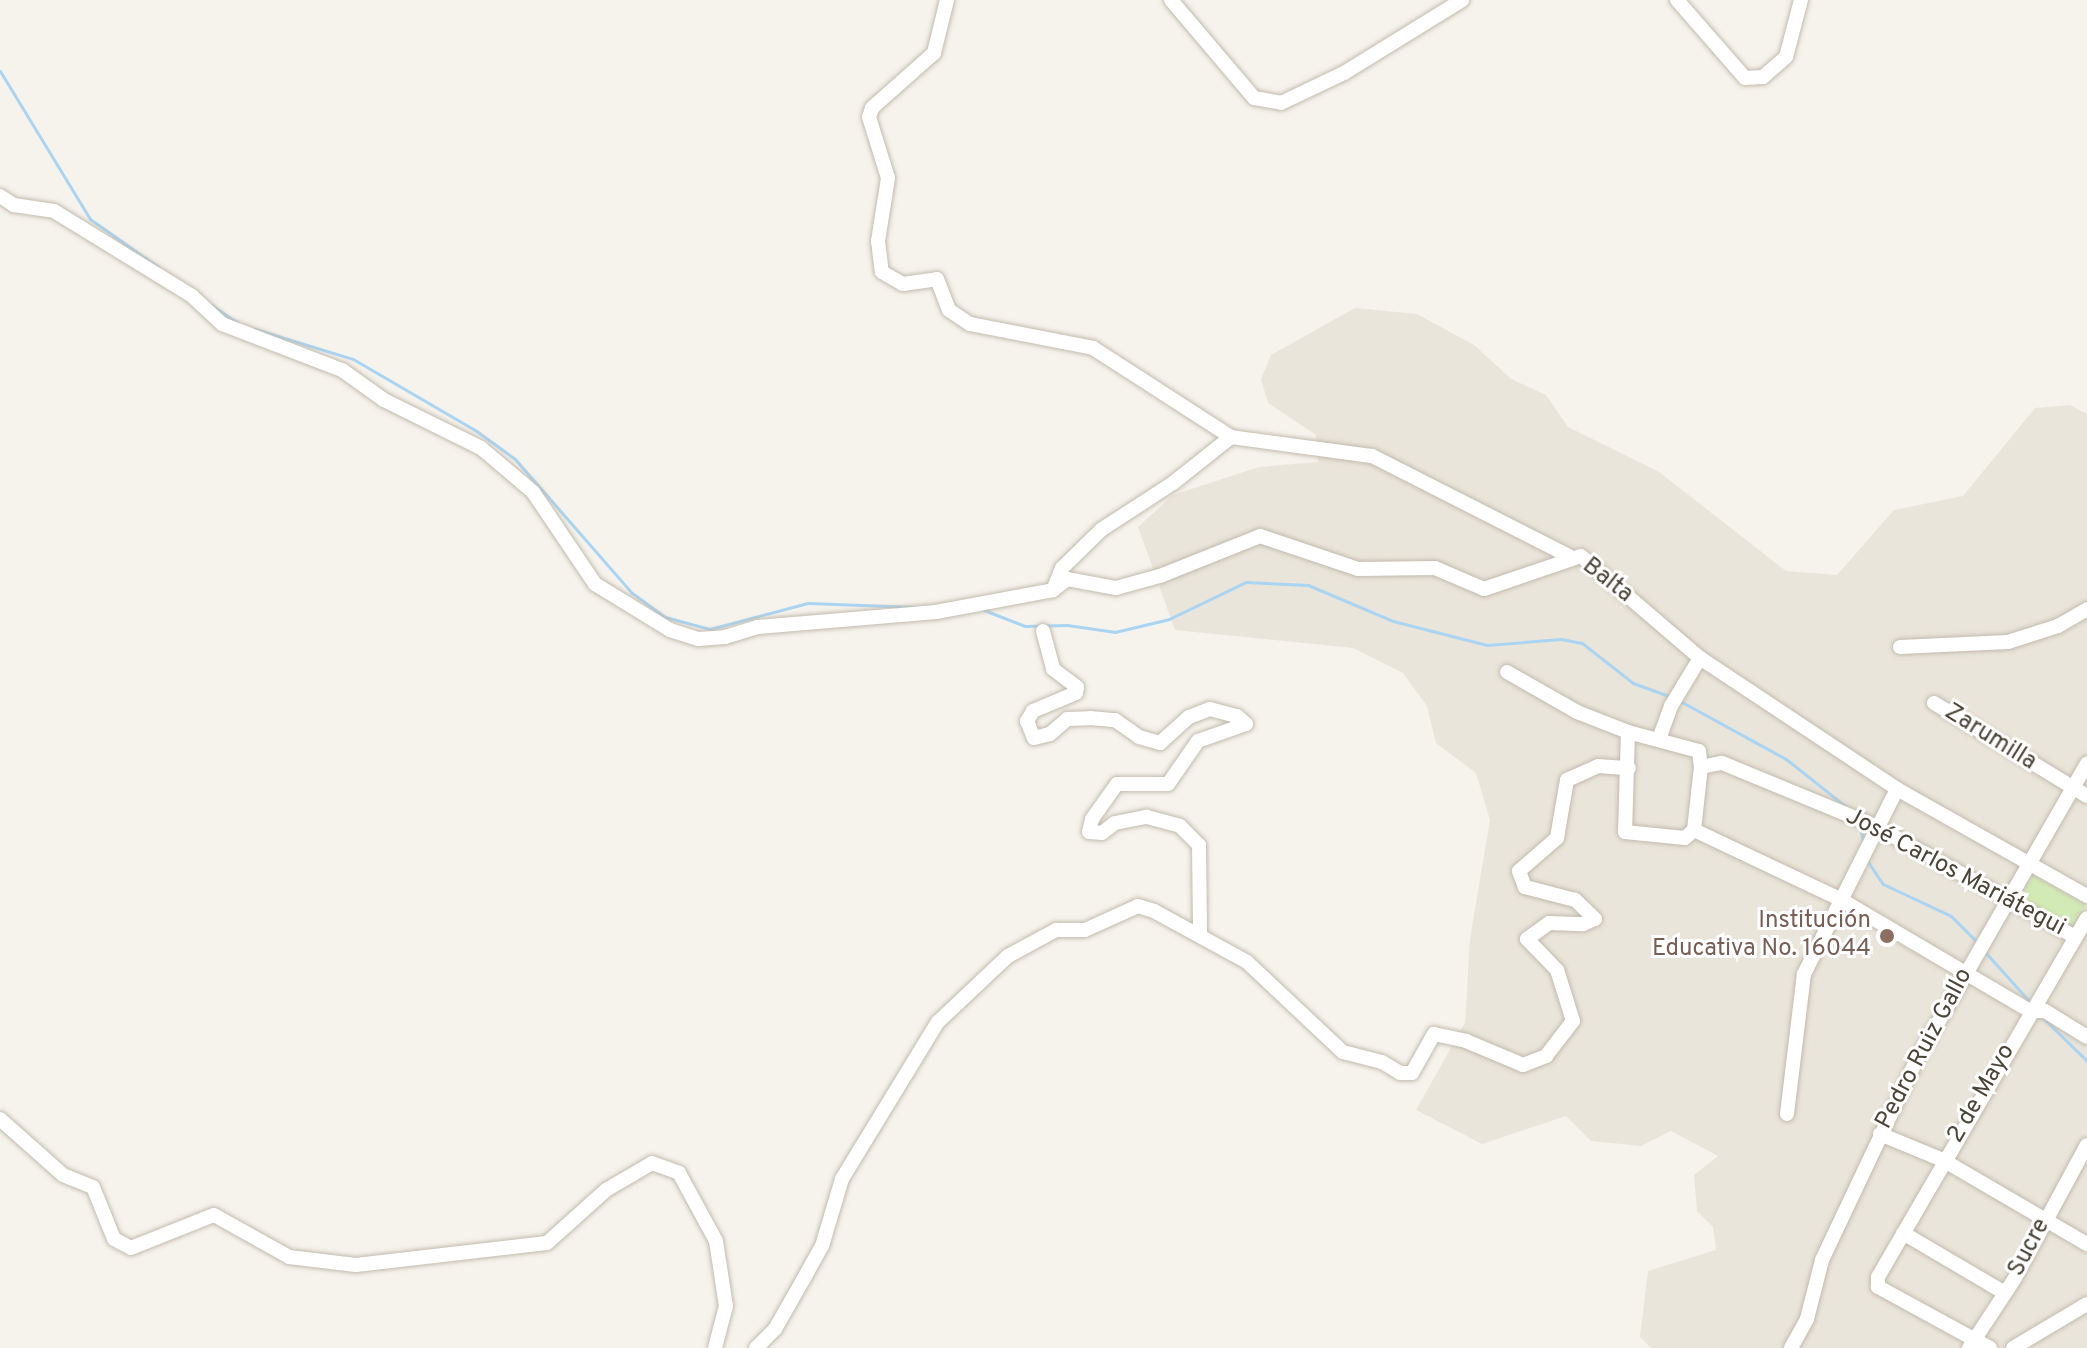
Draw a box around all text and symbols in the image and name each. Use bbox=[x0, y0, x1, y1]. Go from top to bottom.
street label: Balta bbox=[1576, 552, 1638, 610]
street label: Zarumilla bbox=[1939, 699, 2041, 777]
street label: José Carlos Mariátegui bbox=[1840, 803, 2070, 943]
place label: Institución Educativa No. 16044 bbox=[1652, 908, 1871, 964]
marker: Institución Educativa No. 16044 bbox=[1878, 927, 1896, 945]
street label: Pedro Ruiz Gallo bbox=[1871, 964, 1979, 1134]
street label: 2 de Mayo bbox=[1942, 1039, 2022, 1149]
street label: Sucre bbox=[2003, 1214, 2057, 1282]

